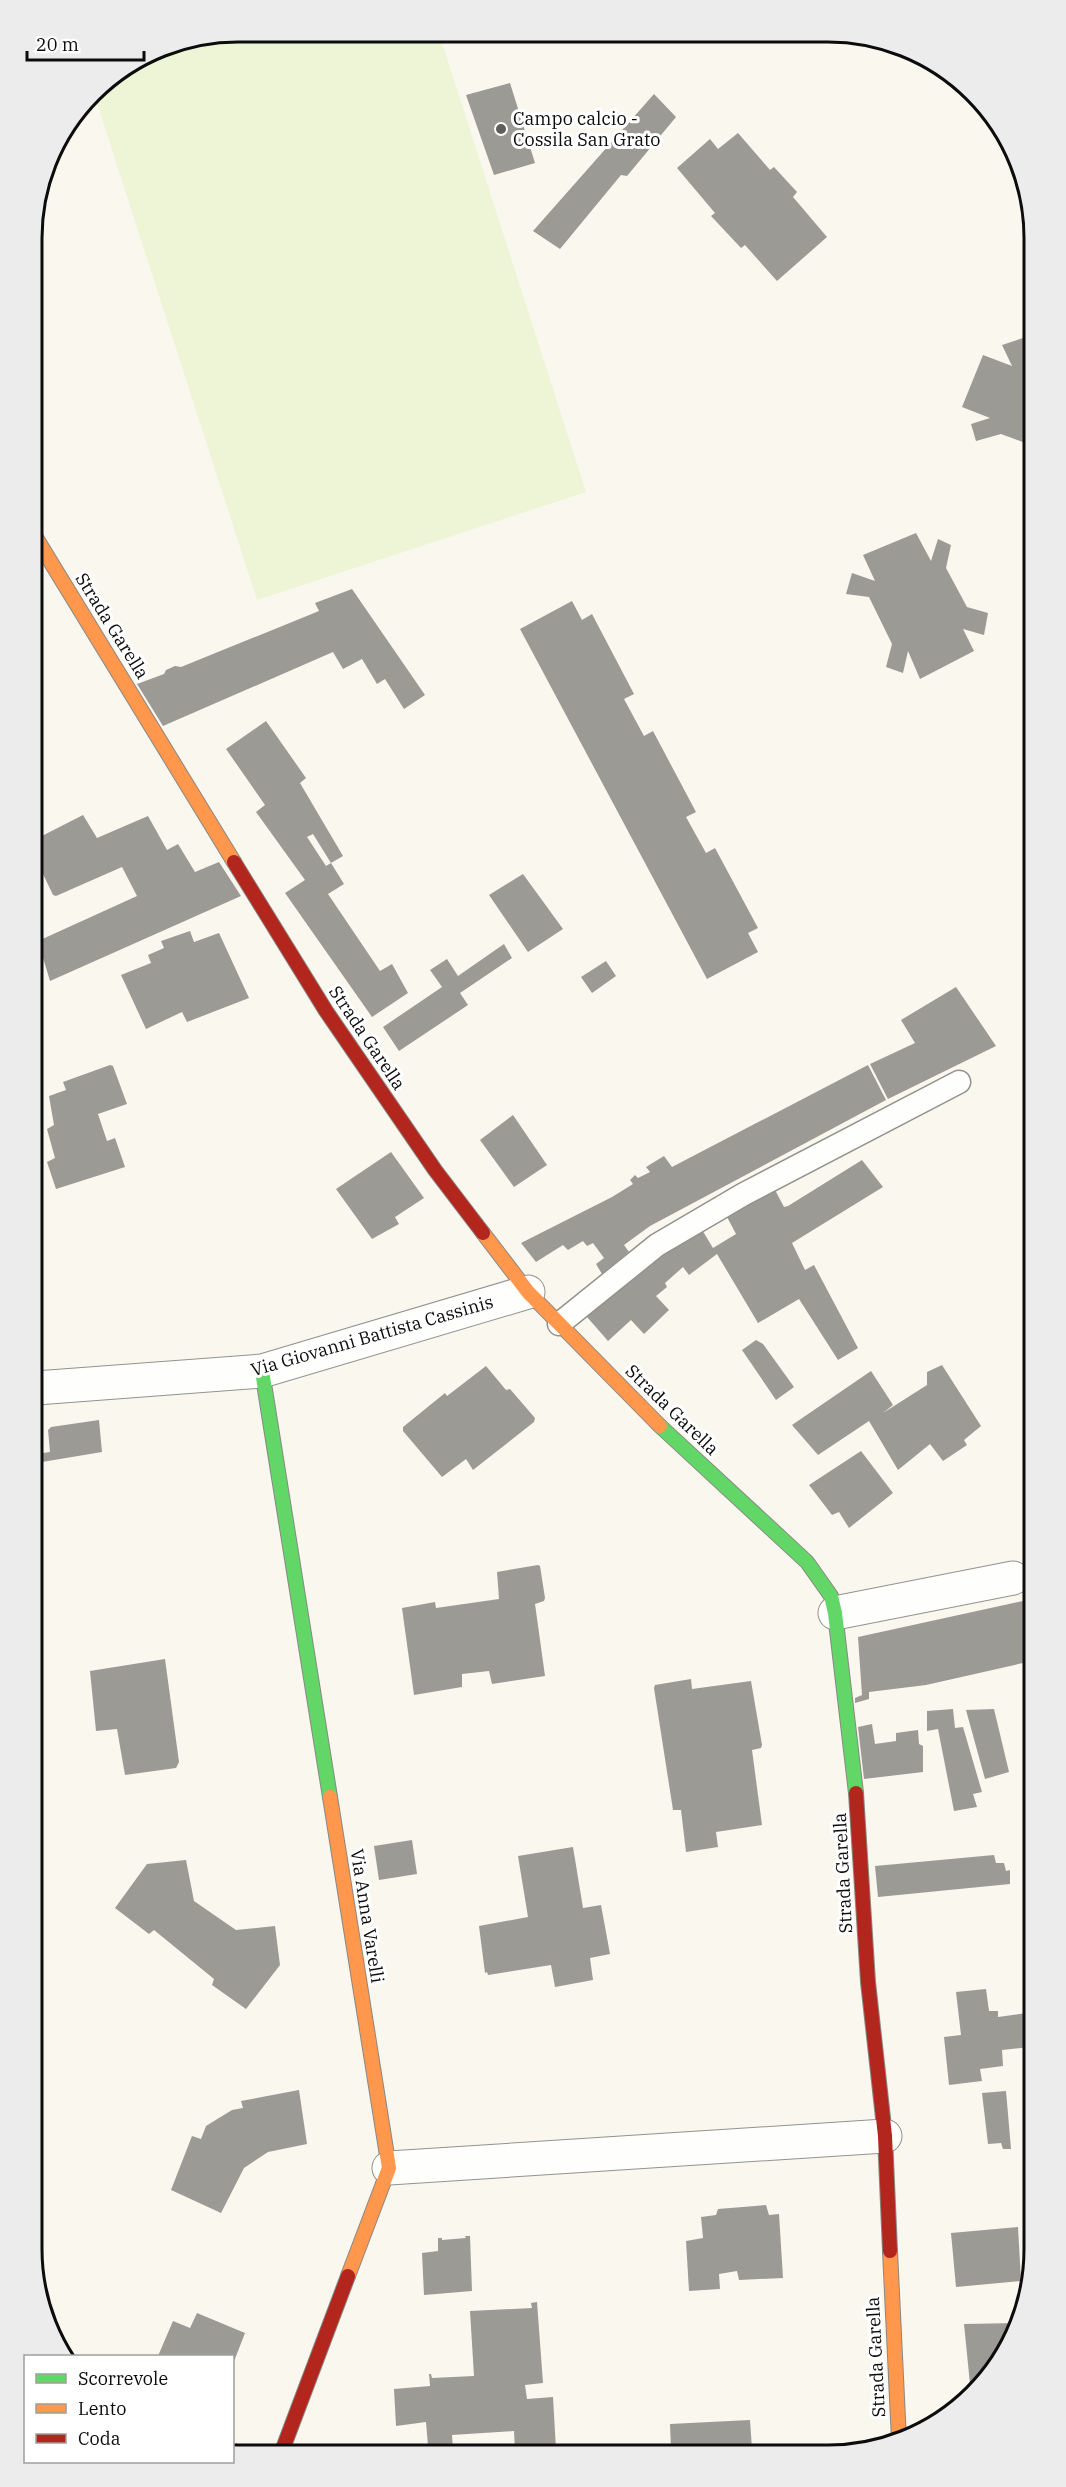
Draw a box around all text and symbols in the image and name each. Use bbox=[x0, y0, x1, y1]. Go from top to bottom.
scale bar bbox=[27, 24, 144, 62]
text: 20 m bbox=[36, 33, 79, 56]
place label: Campo calcio - Cossila San Grato bbox=[513, 107, 660, 151]
marker: Campo calcio - Cossila San Grato bbox=[494, 122, 508, 136]
street label: Strada Garella bbox=[71, 568, 154, 683]
street label: Strada Garella bbox=[324, 981, 411, 1094]
street label: Via Giovanni Battista Cassinis bbox=[248, 1290, 496, 1381]
street label: Strada Garella bbox=[621, 1359, 724, 1460]
street label: Strada Garella bbox=[828, 1812, 857, 1934]
street label: Via Anna Varelli bbox=[346, 1847, 389, 1985]
street label: Strada Garella bbox=[861, 2296, 890, 2418]
legend bbox=[24, 2355, 234, 2463]
text: Scorrevole bbox=[78, 2367, 168, 2390]
text: Lento bbox=[78, 2397, 126, 2420]
text: Coda bbox=[78, 2427, 121, 2450]

